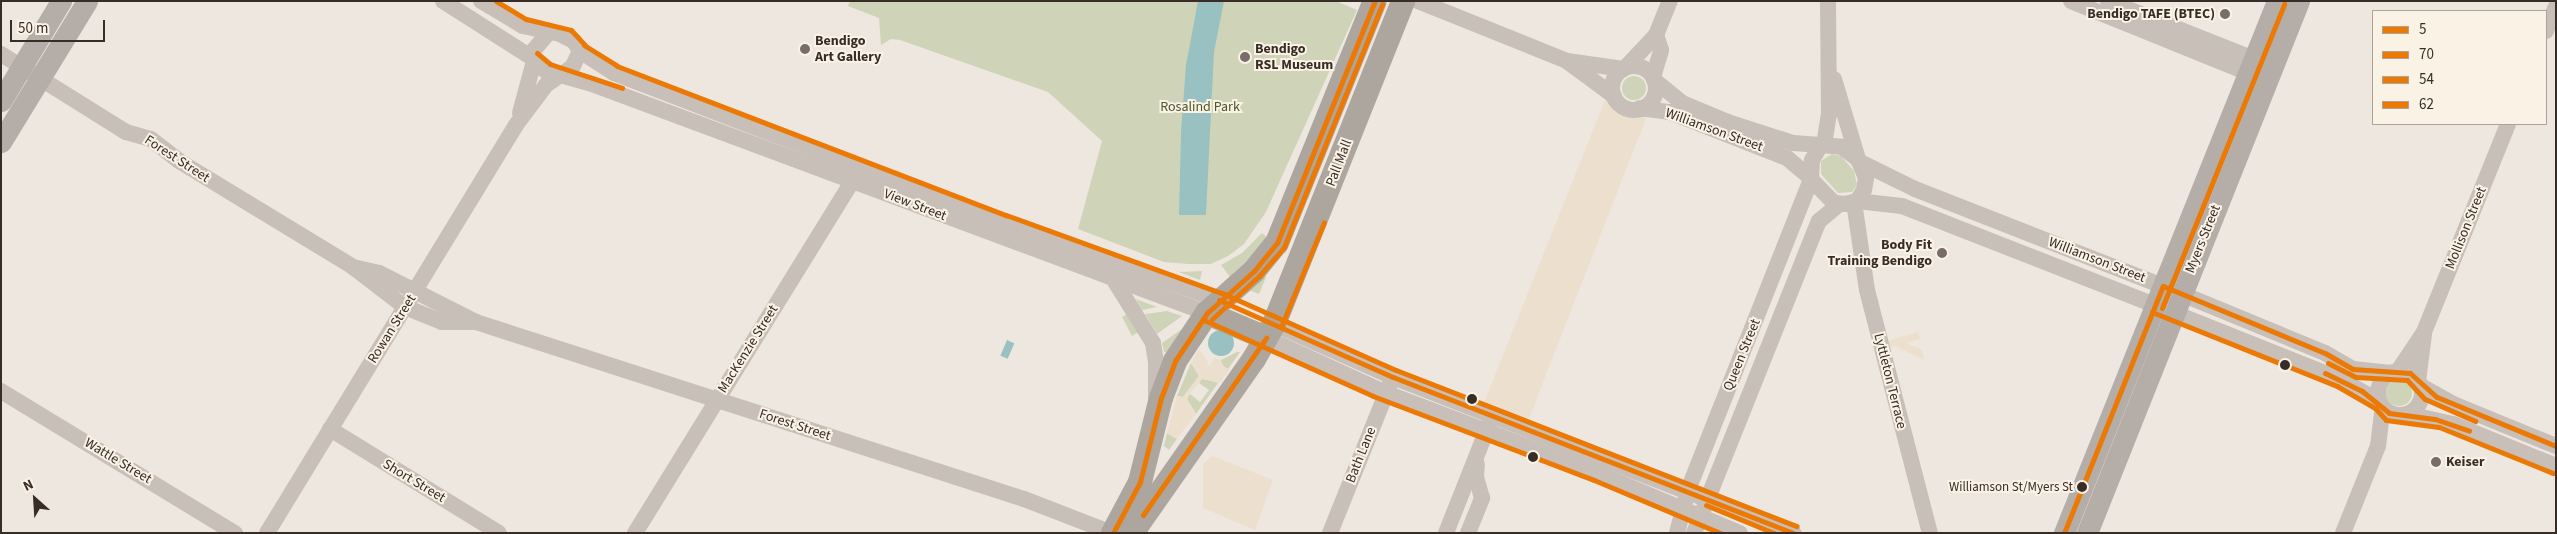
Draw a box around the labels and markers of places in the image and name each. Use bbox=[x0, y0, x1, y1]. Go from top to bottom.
place label: Bendigo TAFE (BTEC) bbox=[2087, 6, 2215, 22]
marker: Bendigo TAFE (BTEC) bbox=[2219, 8, 2231, 20]
place label: Bendigo Art Gallery bbox=[815, 33, 881, 65]
place label: Bendigo RSL Museum bbox=[1255, 41, 1333, 74]
marker: Bendigo Art Gallery bbox=[799, 43, 811, 55]
marker: Bendigo RSL Museum bbox=[1239, 51, 1251, 63]
place label: Body Fit Training Bendigo bbox=[1828, 237, 1932, 270]
marker: Body Fit Training Bendigo bbox=[1936, 247, 1948, 259]
unlabelled marker bbox=[2280, 360, 2290, 370]
unlabelled marker bbox=[1467, 394, 1477, 404]
unlabelled marker bbox=[1528, 452, 1538, 462]
place label: Keiser bbox=[2446, 454, 2485, 470]
marker: Keiser bbox=[2430, 456, 2442, 468]
place label: Williamson St/Myers St bbox=[1949, 479, 2073, 495]
marker: Williamson St/Myers St bbox=[2077, 482, 2087, 492]

